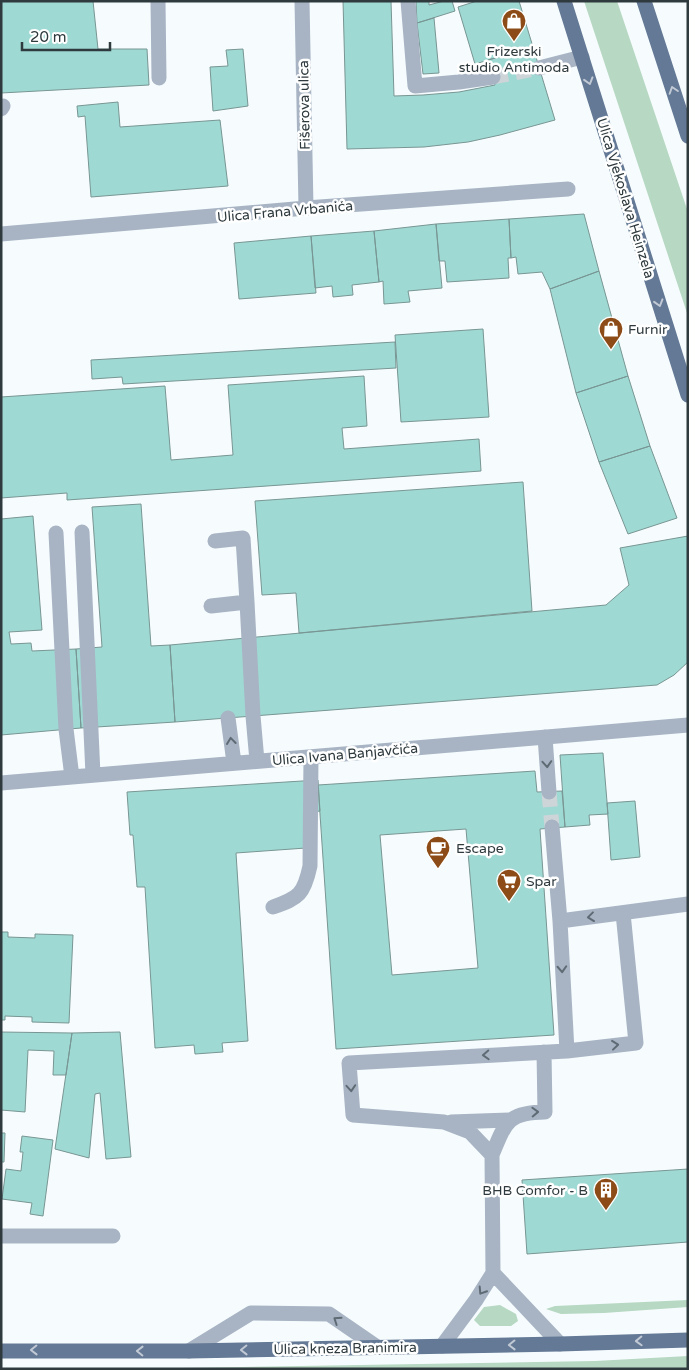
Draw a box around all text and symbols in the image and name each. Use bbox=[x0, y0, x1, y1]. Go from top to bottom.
shop icon: Frizerski studio Antimoda bbox=[501, 8, 527, 42]
scale bar bbox=[22, 20, 110, 52]
text: 20 m bbox=[30, 28, 67, 46]
place label: Frizerski studio Antimoda bbox=[459, 43, 569, 76]
street label: Fišerova ulica bbox=[295, 60, 314, 150]
one-way arrow bbox=[584, 76, 594, 85]
one-way arrow bbox=[668, 86, 678, 94]
street label: Ulica Vjekoslava Heinzela bbox=[593, 116, 658, 280]
street label: Ulica Frana Vrbanića bbox=[216, 197, 354, 226]
one-way arrow bbox=[653, 298, 663, 306]
shop icon: Furnir bbox=[598, 316, 624, 350]
place label: Furnir bbox=[628, 321, 668, 338]
one-way arrow bbox=[226, 736, 237, 744]
street label: Ulica Ivana Banjavčića bbox=[271, 740, 419, 769]
one-way arrow bbox=[541, 761, 552, 769]
cafe icon: Escape bbox=[425, 835, 451, 869]
place label: Escape bbox=[456, 840, 504, 857]
supermarket icon: Spar bbox=[496, 868, 522, 902]
place label: Spar bbox=[526, 873, 557, 890]
one-way arrow bbox=[587, 911, 595, 922]
one-way arrow bbox=[557, 965, 568, 973]
one-way arrow bbox=[612, 1040, 620, 1051]
one-way arrow bbox=[482, 1050, 490, 1061]
one-way arrow bbox=[346, 1085, 357, 1093]
one-way arrow bbox=[531, 1107, 539, 1118]
building icon: BHB Comfor - B bbox=[593, 1177, 619, 1211]
place label: BHB Comfor - B bbox=[482, 1182, 588, 1199]
one-way arrow bbox=[478, 1286, 488, 1295]
one-way arrow bbox=[333, 1316, 342, 1326]
one-way arrow bbox=[635, 1336, 643, 1347]
street label: Ulica kneza Branimira bbox=[273, 1339, 417, 1358]
one-way arrow bbox=[507, 1340, 515, 1350]
one-way arrow bbox=[30, 1345, 38, 1355]
one-way arrow bbox=[240, 1345, 248, 1355]
one-way arrow bbox=[136, 1346, 144, 1356]

